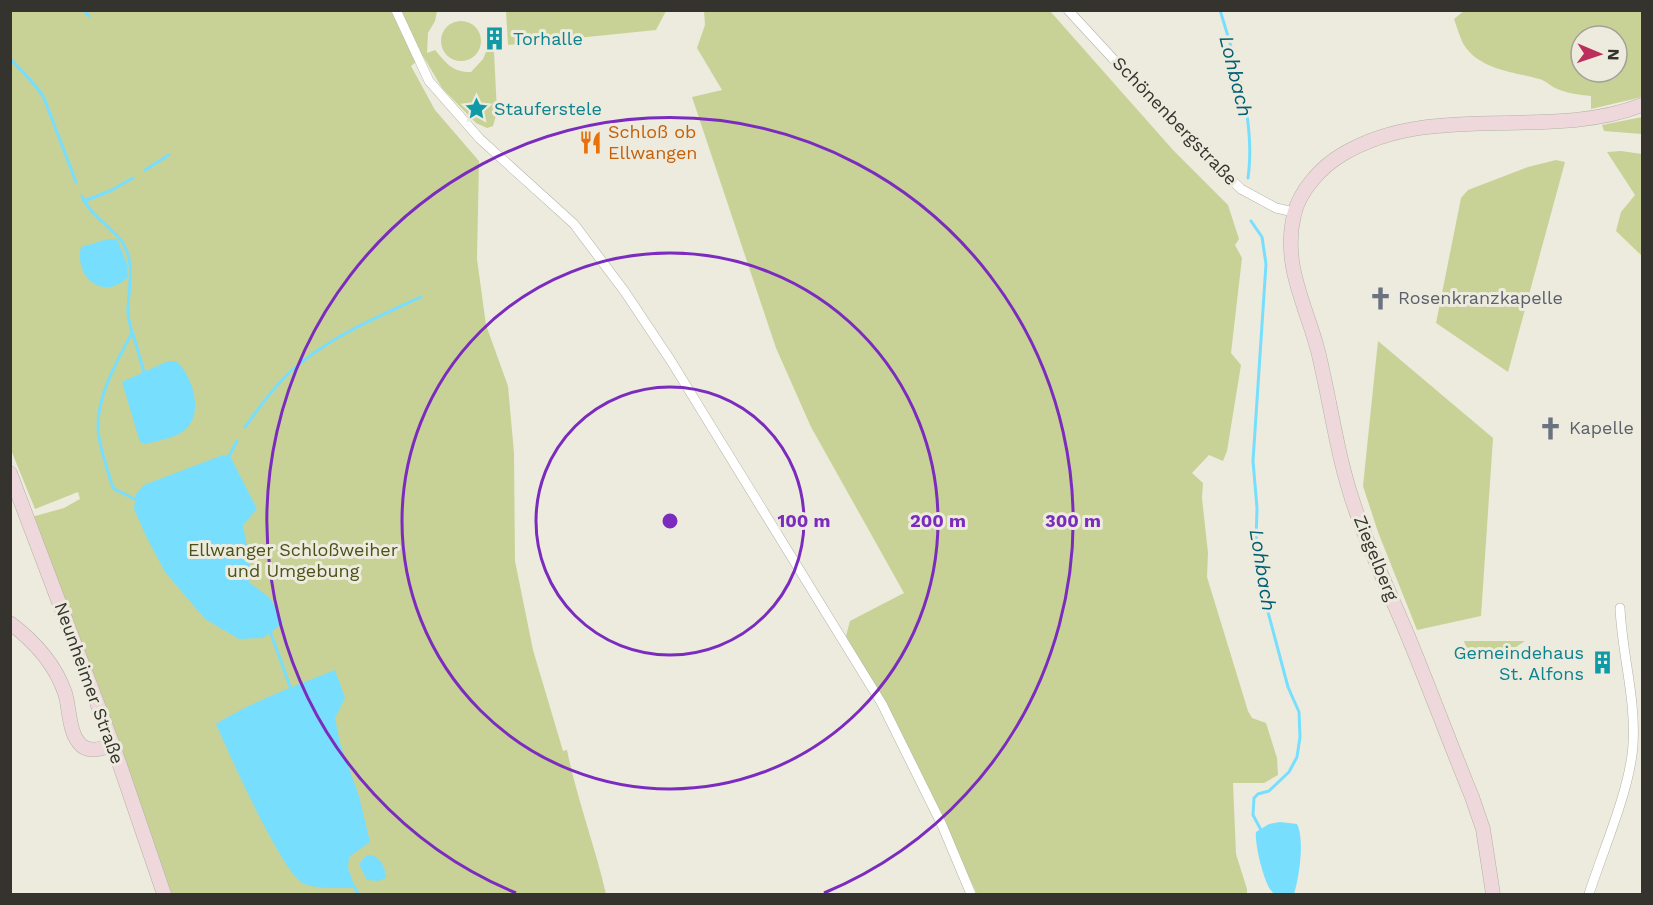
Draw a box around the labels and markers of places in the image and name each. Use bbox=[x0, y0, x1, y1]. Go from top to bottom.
building icon: Torhalle bbox=[482, 26, 508, 52]
place label: Torhalle bbox=[513, 28, 583, 49]
place icon: Stauferstele bbox=[463, 96, 489, 122]
place label: Stauferstele bbox=[494, 98, 602, 119]
place label: Schloß ob Ellwangen bbox=[608, 121, 697, 163]
restaurant icon: Schloß ob Ellwangen bbox=[577, 129, 603, 155]
church icon: Rosenkranzkapelle bbox=[1367, 285, 1393, 311]
place label: Rosenkranzkapelle bbox=[1398, 287, 1563, 308]
church icon: Kapelle bbox=[1538, 415, 1564, 441]
place label: Kapelle bbox=[1569, 417, 1634, 438]
centre of rings bbox=[660, 511, 680, 531]
place label: Gemeindehaus St. Alfons bbox=[1454, 642, 1584, 684]
building icon: Gemeindehaus St. Alfons bbox=[1589, 650, 1615, 676]

